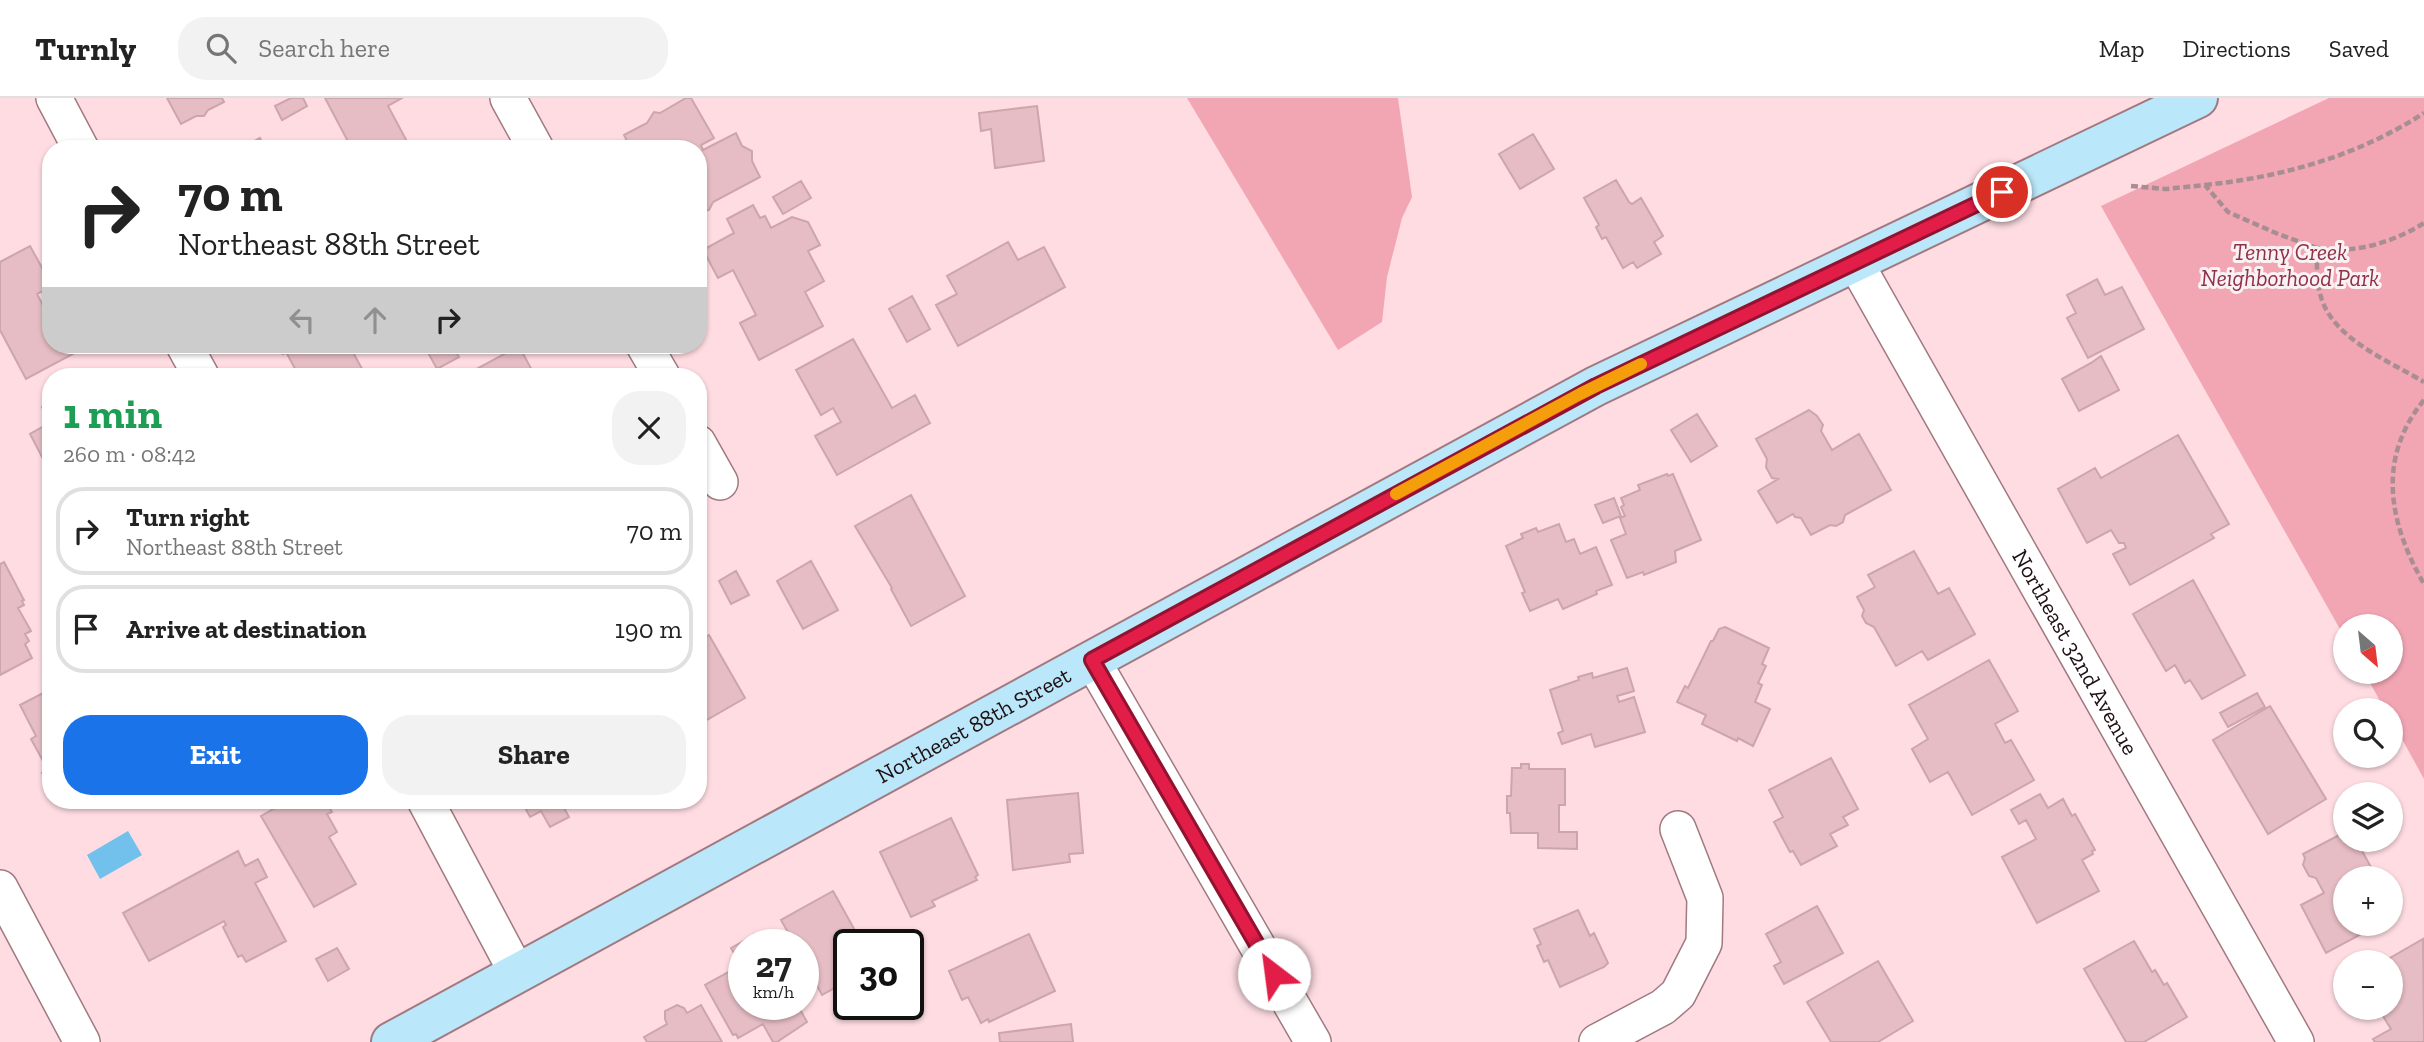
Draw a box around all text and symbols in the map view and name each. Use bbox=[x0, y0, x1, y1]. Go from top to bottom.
search box bbox=[178, 17, 668, 80]
text: Turnly bbox=[35, 29, 136, 68]
icon: search bbox=[202, 29, 240, 67]
text: Search here bbox=[258, 32, 390, 64]
text: Map bbox=[2099, 34, 2145, 63]
text: Directions bbox=[2183, 34, 2291, 63]
text: Saved bbox=[2329, 34, 2389, 63]
pin bbox=[1972, 162, 2032, 222]
text: 70 m bbox=[178, 165, 283, 224]
icon: right bbox=[63, 168, 154, 259]
icon: arrive bbox=[1983, 173, 2021, 211]
text: Northeast 88th Street bbox=[178, 225, 480, 263]
park label: Tenny Creek Neighborhood Park bbox=[2201, 238, 2379, 292]
icon: left bbox=[283, 301, 321, 339]
icon: ahead bbox=[356, 301, 394, 339]
icon: right bbox=[429, 301, 467, 339]
text: 1 min bbox=[63, 388, 162, 439]
button: close bbox=[612, 391, 686, 465]
text: 260 m · 08:42 bbox=[63, 440, 196, 468]
text: Turn right bbox=[126, 501, 249, 533]
icon: right bbox=[67, 512, 105, 550]
text: 70 m bbox=[626, 515, 682, 547]
text: Northeast 88th Street bbox=[126, 533, 343, 561]
street label: Northeast 32nd Avenue bbox=[2006, 544, 2145, 760]
icon: arrive bbox=[67, 610, 105, 648]
text: Arrive at destination bbox=[126, 613, 366, 645]
text: 190 m bbox=[615, 613, 682, 645]
north arrow bbox=[2333, 614, 2403, 684]
map controls bbox=[2333, 614, 2403, 1020]
street label: Northeast 88th Street bbox=[871, 661, 1076, 789]
button: search bbox=[2333, 698, 2403, 768]
button: Exit bbox=[63, 715, 368, 795]
button: Share bbox=[382, 715, 686, 795]
button: layers bbox=[2333, 782, 2403, 852]
button: + bbox=[2333, 866, 2403, 936]
speed limit sign: 30 bbox=[833, 929, 924, 1020]
position arrow bbox=[1237, 937, 1311, 1011]
text: 27 bbox=[755, 944, 792, 986]
button: − bbox=[2333, 950, 2403, 1020]
text: km/h bbox=[753, 981, 794, 1003]

